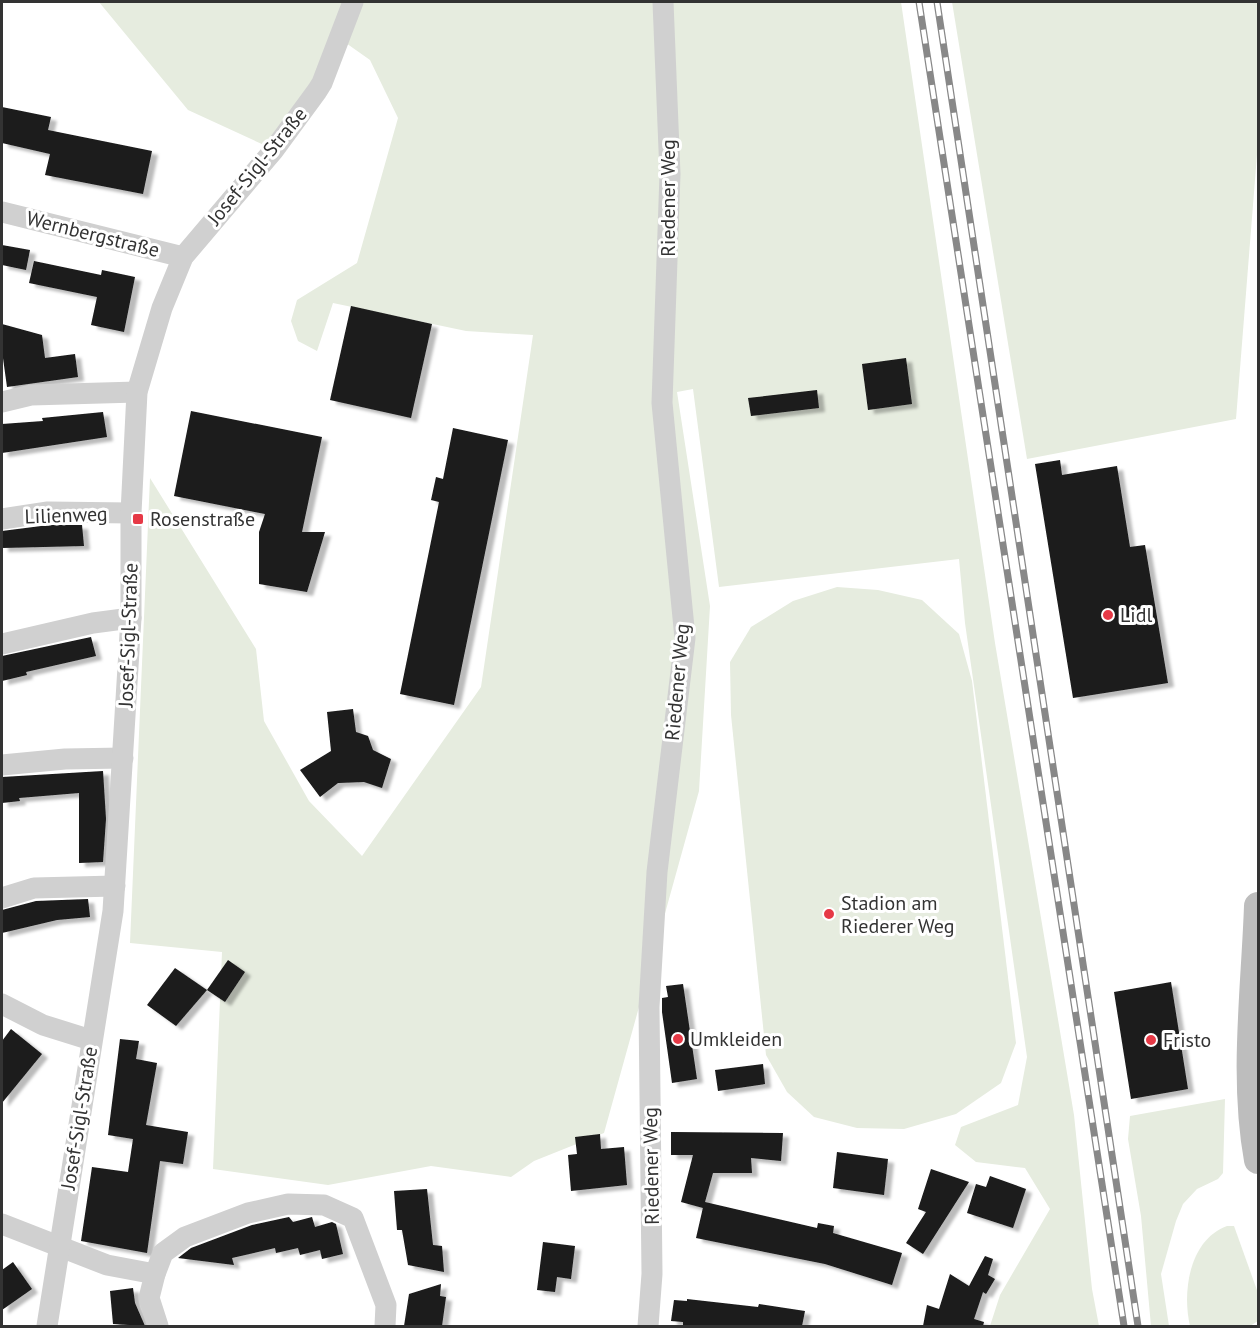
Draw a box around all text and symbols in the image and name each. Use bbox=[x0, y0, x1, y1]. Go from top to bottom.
street label: Josef-Sigl-Straße bbox=[201, 102, 313, 231]
street label: Riedener Weg bbox=[655, 139, 681, 257]
street label: Wernbergstraße bbox=[24, 205, 162, 263]
street label: Lilienweg bbox=[24, 501, 108, 529]
place label: Rosenstraße bbox=[150, 506, 255, 532]
marker: Rosenstraße bbox=[131, 512, 145, 526]
street label: Josef-Sigl-Straße bbox=[112, 562, 144, 709]
place label: Lidl bbox=[1120, 602, 1152, 628]
marker: Lidl bbox=[1101, 608, 1115, 622]
street label: Riedener Weg bbox=[659, 622, 695, 742]
place label: Stadion am Riederer Weg bbox=[841, 890, 954, 939]
marker: Stadion am Riederer Weg bbox=[822, 907, 836, 921]
place label: Umkleiden bbox=[690, 1026, 782, 1052]
place label: Fristo bbox=[1163, 1027, 1211, 1053]
marker: Umkleiden bbox=[671, 1032, 685, 1046]
marker: Fristo bbox=[1144, 1033, 1158, 1047]
street label: Josef-Sigl-Straße bbox=[55, 1045, 103, 1192]
street label: Riedener Weg bbox=[637, 1107, 665, 1225]

